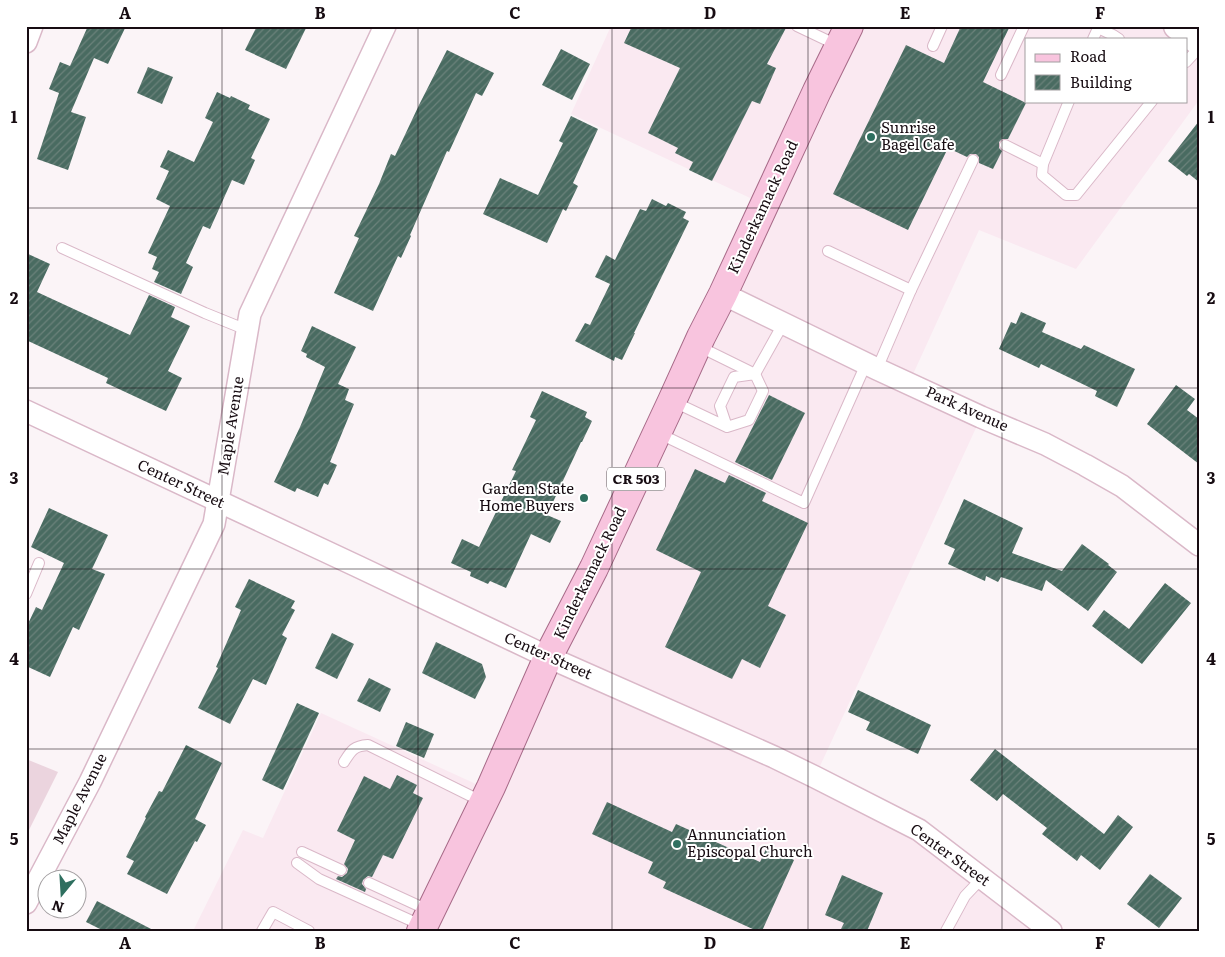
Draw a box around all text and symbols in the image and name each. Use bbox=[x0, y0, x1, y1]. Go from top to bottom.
text: A bbox=[119, 0, 131, 24]
text: B bbox=[314, 0, 326, 24]
text: C bbox=[509, 0, 521, 24]
text: D bbox=[704, 0, 716, 24]
text: E bbox=[900, 0, 911, 24]
text: F bbox=[1095, 0, 1105, 24]
legend bbox=[1025, 38, 1188, 102]
text: Road bbox=[1070, 44, 1106, 67]
text: Building bbox=[1070, 70, 1132, 93]
text: 1 bbox=[11, 104, 18, 128]
text: 1 bbox=[1208, 104, 1215, 128]
place label: Sunrise Bagel Cafe bbox=[881, 115, 955, 155]
marker: Sunrise Bagel Cafe bbox=[865, 131, 877, 143]
street label: Kinderkamack Road bbox=[721, 136, 803, 277]
text: 2 bbox=[10, 285, 19, 309]
text: 2 bbox=[1207, 285, 1216, 309]
street label: Maple Avenue bbox=[210, 374, 249, 477]
street label: Park Avenue bbox=[922, 379, 1013, 436]
street label: Center Street bbox=[134, 452, 229, 513]
text: 3 bbox=[10, 465, 19, 489]
text: 3 bbox=[1207, 465, 1216, 489]
road number: CR 503 bbox=[607, 468, 665, 490]
place label: Garden State Home Buyers bbox=[479, 476, 574, 516]
marker: Garden State Home Buyers bbox=[578, 492, 590, 504]
street label: Kinderkamack Road bbox=[547, 502, 631, 643]
street label: Center Street bbox=[501, 625, 596, 684]
text: 4 bbox=[9, 646, 19, 670]
text: 4 bbox=[1206, 646, 1216, 670]
street label: Maple Avenue bbox=[46, 748, 112, 848]
street label: Center Street bbox=[906, 817, 996, 891]
place label: Annunciation Episcopal Church bbox=[687, 822, 813, 862]
text: 5 bbox=[10, 826, 19, 850]
text: 5 bbox=[1207, 826, 1216, 850]
marker: Annunciation Episcopal Church bbox=[671, 838, 683, 850]
north arrow bbox=[38, 870, 88, 920]
text: N bbox=[49, 896, 66, 919]
text: A bbox=[119, 930, 131, 954]
text: B bbox=[314, 930, 326, 954]
text: C bbox=[509, 930, 521, 954]
text: D bbox=[704, 930, 716, 954]
text: E bbox=[900, 930, 911, 954]
text: F bbox=[1095, 930, 1105, 954]

